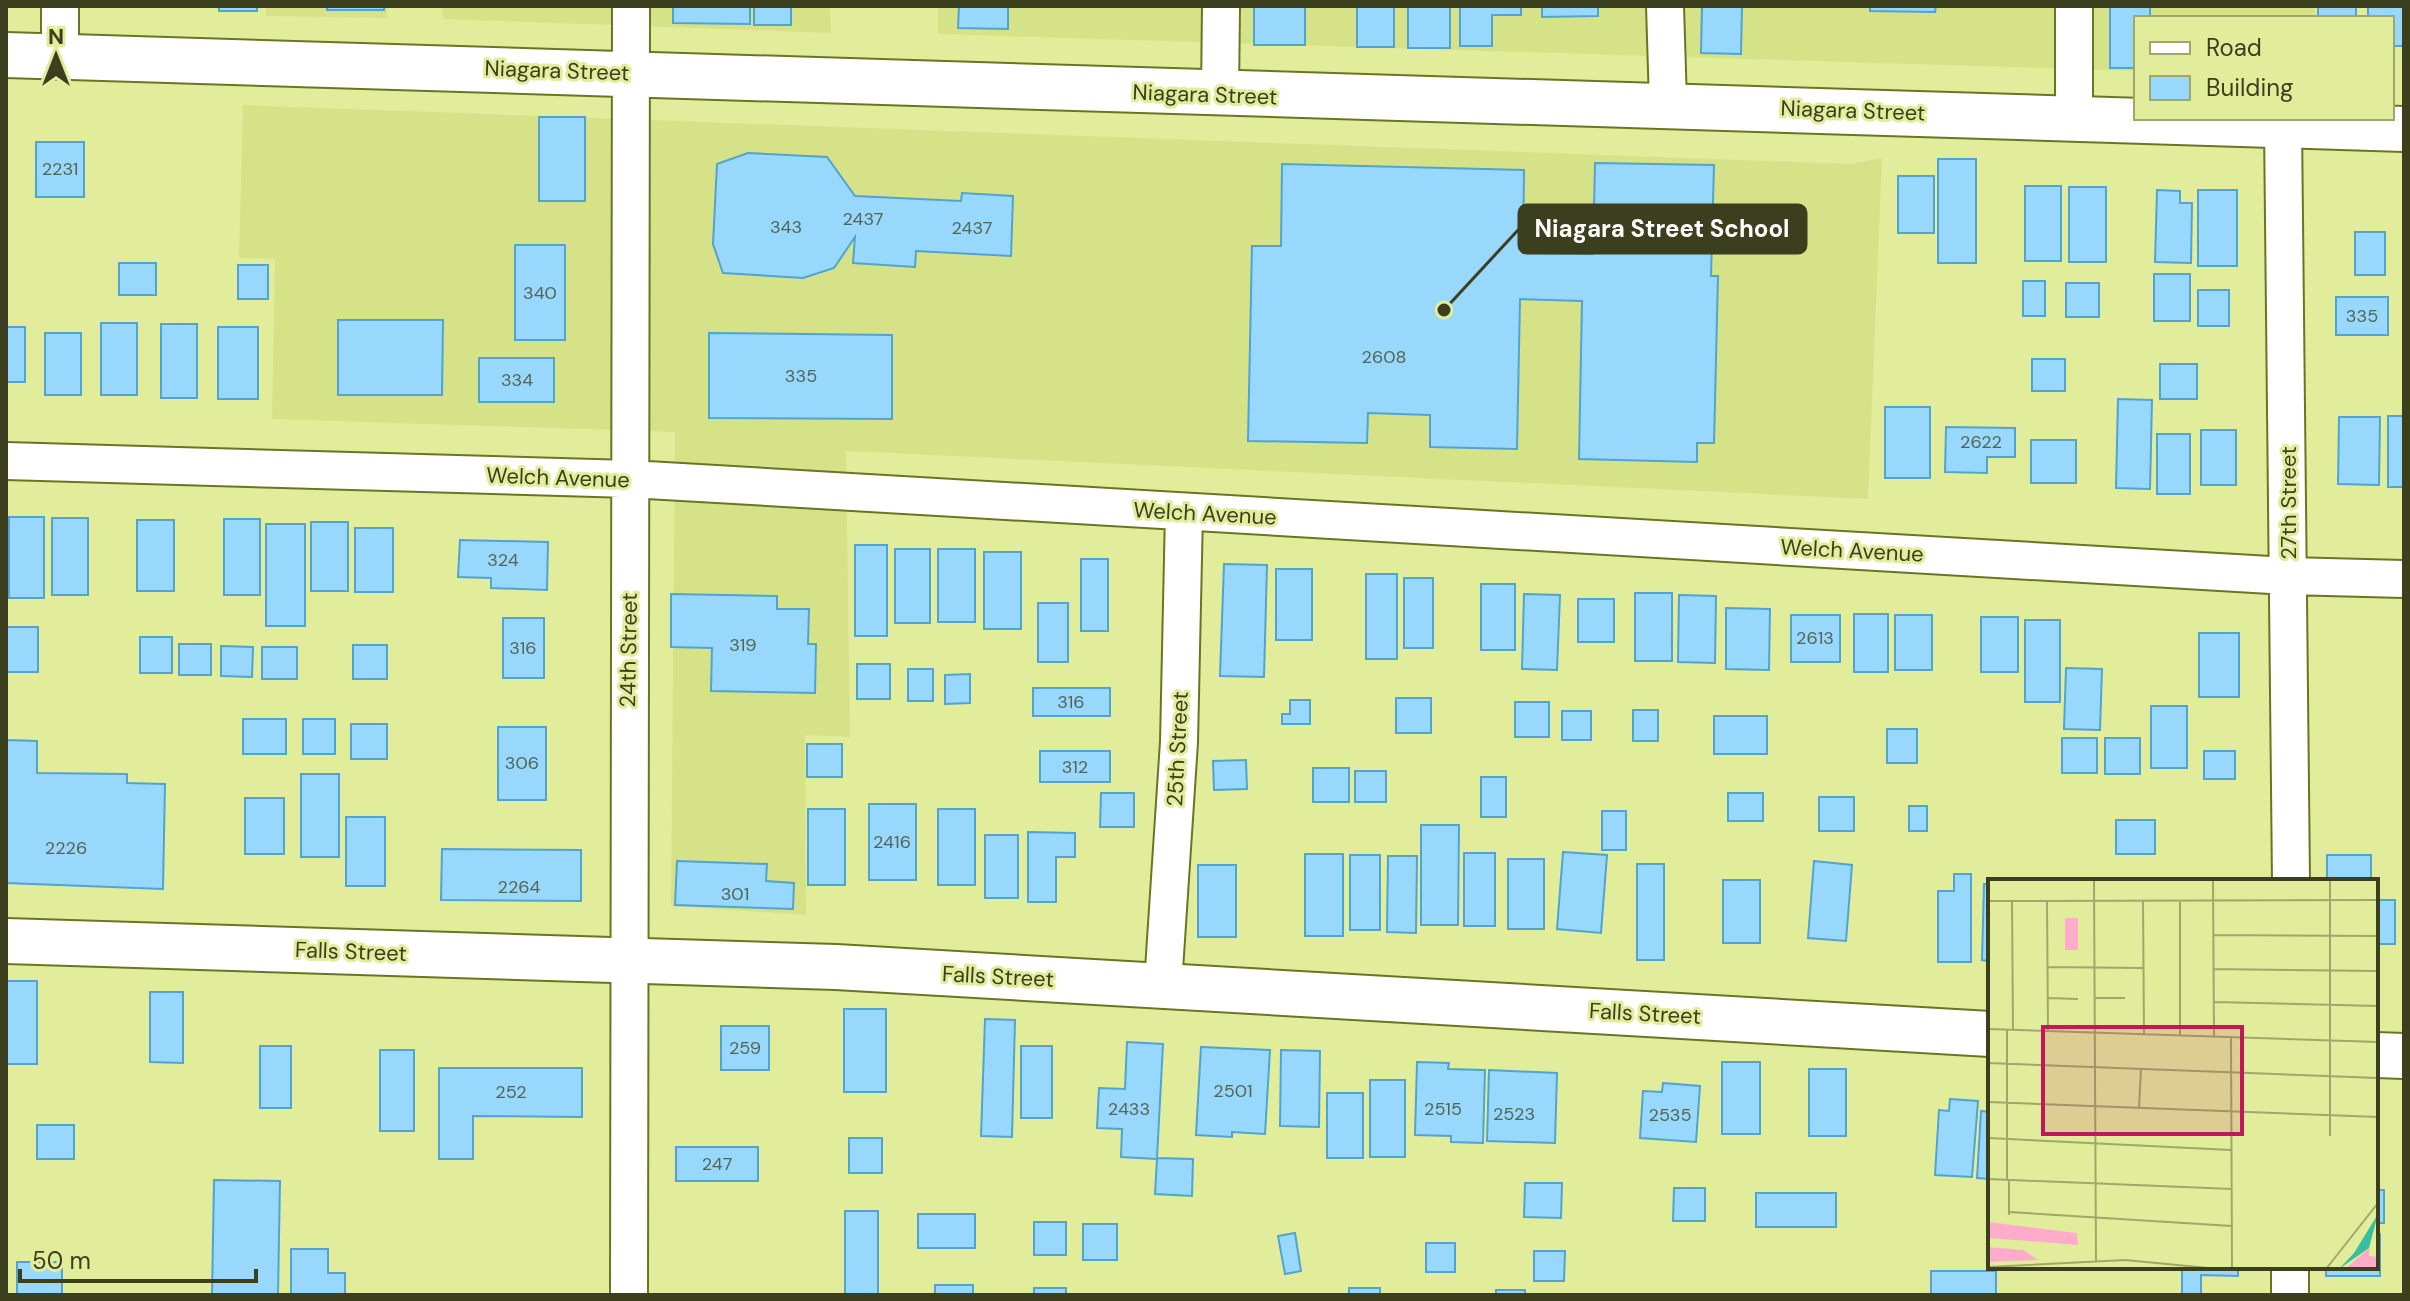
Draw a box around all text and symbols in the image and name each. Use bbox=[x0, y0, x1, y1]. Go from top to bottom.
north arrow bbox=[16, 16, 96, 96]
legend bbox=[2134, 16, 2394, 120]
text: N bbox=[48, 22, 64, 51]
text: Road bbox=[2206, 32, 2262, 63]
street label: Niagara Street bbox=[484, 53, 630, 88]
text: Building bbox=[2206, 72, 2293, 103]
street label: Niagara Street bbox=[1132, 77, 1278, 112]
street label: Niagara Street bbox=[1780, 93, 1926, 128]
house number: 2231 bbox=[42, 157, 78, 181]
callout: Niagara Street School bbox=[1519, 205, 1806, 253]
house number: 2437 bbox=[843, 207, 883, 231]
text: Niagara Street School bbox=[1535, 213, 1789, 244]
house number: 343 bbox=[770, 215, 802, 239]
house number: 2437 bbox=[952, 216, 992, 240]
house number: 340 bbox=[523, 281, 557, 305]
house number: 335 bbox=[2346, 304, 2378, 328]
house number: 2608 bbox=[1362, 345, 1406, 369]
house number: 335 bbox=[785, 364, 817, 388]
house number: 334 bbox=[501, 368, 533, 392]
house number: 2622 bbox=[1960, 430, 2002, 454]
street label: 27th Street bbox=[2274, 446, 2303, 560]
street label: Welch Avenue bbox=[486, 461, 630, 494]
street label: Welch Avenue bbox=[1133, 495, 1277, 532]
street label: Welch Avenue bbox=[1780, 532, 1924, 569]
house number: 324 bbox=[487, 548, 519, 572]
street label: 24th Street bbox=[613, 592, 644, 708]
house number: 2613 bbox=[1796, 626, 1834, 650]
house number: 319 bbox=[729, 633, 757, 657]
house number: 316 bbox=[509, 636, 537, 660]
house number: 316 bbox=[1057, 690, 1085, 714]
street label: 25th Street bbox=[1160, 691, 1195, 807]
house number: 306 bbox=[505, 751, 539, 775]
house number: 312 bbox=[1062, 755, 1088, 779]
house number: 2416 bbox=[873, 830, 911, 854]
house number: 2226 bbox=[45, 836, 87, 860]
house number: 2264 bbox=[498, 875, 541, 899]
inset map bbox=[1988, 879, 2378, 1269]
house number: 301 bbox=[721, 882, 749, 906]
street label: Falls Street bbox=[294, 935, 407, 968]
street label: Falls Street bbox=[941, 959, 1055, 994]
street label: Falls Street bbox=[1588, 996, 1702, 1031]
house number: 259 bbox=[729, 1036, 761, 1060]
house number: 2501 bbox=[1213, 1079, 1253, 1103]
house number: 252 bbox=[495, 1080, 527, 1104]
house number: 2433 bbox=[1108, 1097, 1150, 1121]
house number: 2515 bbox=[1424, 1097, 1462, 1121]
house number: 2523 bbox=[1493, 1102, 1535, 1126]
house number: 2535 bbox=[1649, 1103, 1691, 1127]
house number: 247 bbox=[702, 1152, 732, 1176]
scale bar bbox=[20, 1233, 256, 1283]
text: 50 m bbox=[32, 1245, 91, 1276]

